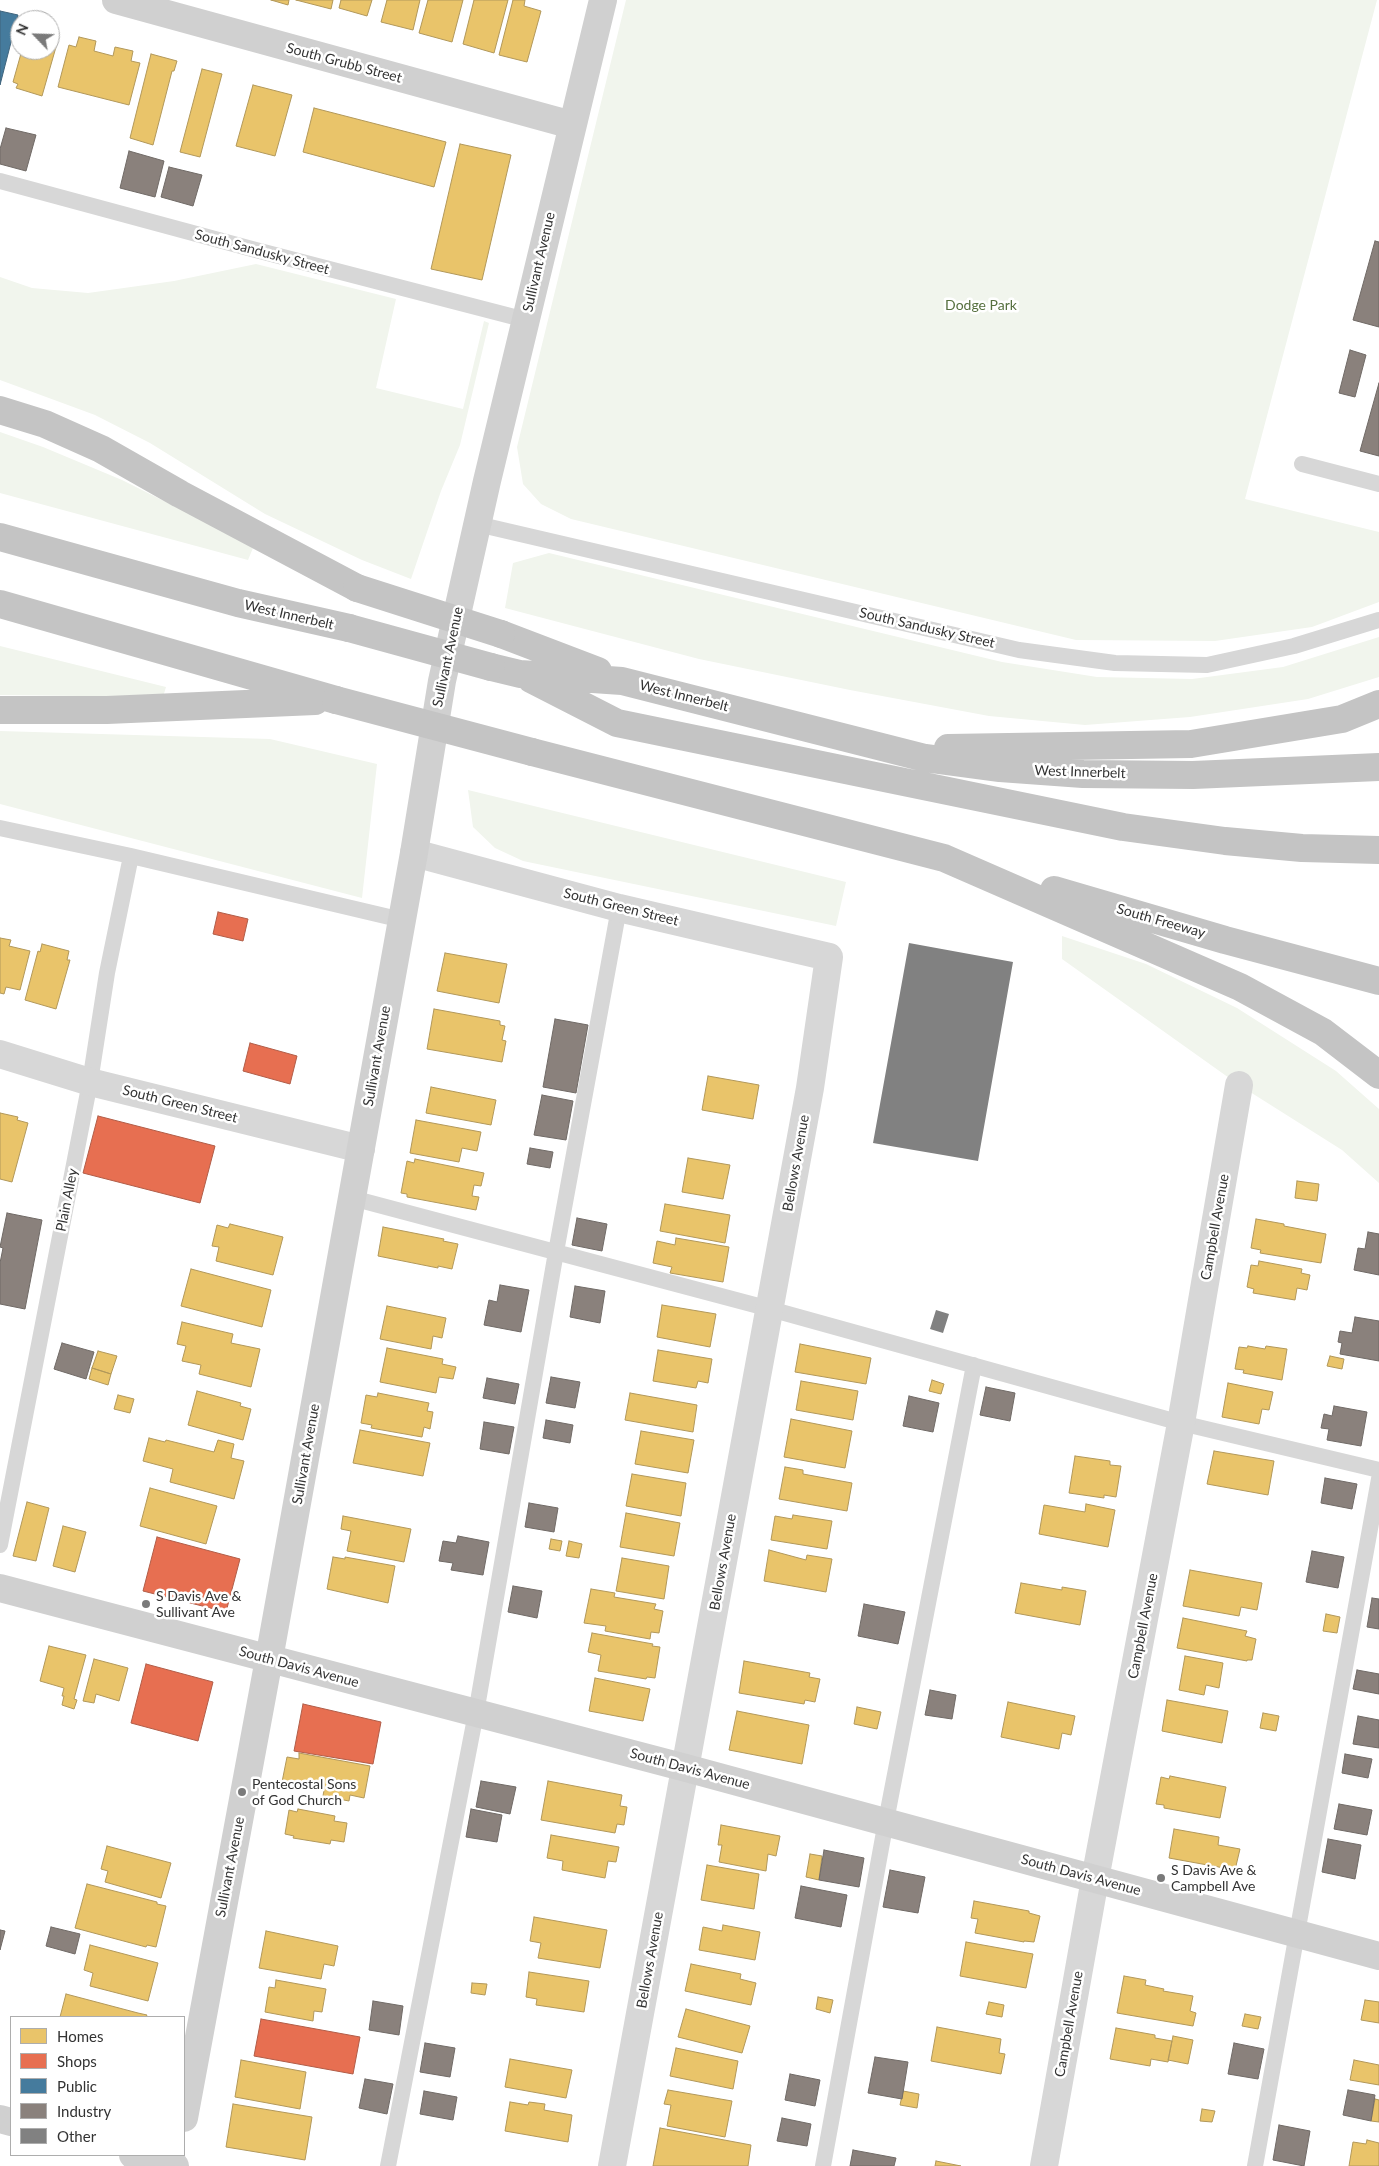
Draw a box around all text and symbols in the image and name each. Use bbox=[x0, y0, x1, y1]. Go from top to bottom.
north arrow bbox=[10, 10, 60, 60]
text: N bbox=[12, 21, 32, 37]
street label: South Grubb Street bbox=[284, 40, 404, 86]
street label: Sullivant Avenue bbox=[519, 210, 559, 314]
street label: South Sandusky Street bbox=[193, 226, 331, 278]
park label: Dodge Park bbox=[945, 297, 1017, 313]
street label: West Innerbelt bbox=[243, 597, 335, 633]
street label: South Sandusky Street bbox=[858, 604, 996, 652]
street label: Sullivant Avenue bbox=[429, 605, 467, 709]
street label: West Innerbelt bbox=[638, 677, 730, 715]
street label: West Innerbelt bbox=[1034, 762, 1126, 782]
street label: South Green Street bbox=[562, 885, 680, 929]
street label: South Freeway bbox=[1115, 900, 1207, 942]
street label: Sullivant Avenue bbox=[360, 1004, 394, 1108]
street label: South Green Street bbox=[121, 1082, 239, 1126]
street label: Bellows Avenue bbox=[779, 1113, 813, 1213]
street label: Plain Alley bbox=[53, 1167, 81, 1233]
street label: Campbell Avenue bbox=[1197, 1173, 1233, 1281]
street label: Sullivant Avenue bbox=[289, 1402, 323, 1506]
street label: Bellows Avenue bbox=[706, 1512, 740, 1612]
street label: Campbell Avenue bbox=[1125, 1572, 1161, 1680]
place label: S Davis Ave & Sullivant Ave bbox=[156, 1588, 242, 1620]
marker: S Davis Ave & Sullivant Ave bbox=[140, 1598, 152, 1610]
street label: South Davis Avenue bbox=[237, 1643, 361, 1691]
street label: South Davis Avenue bbox=[628, 1745, 752, 1793]
place label: Pentecostal Sons of God Church bbox=[252, 1776, 356, 1808]
marker: Pentecostal Sons of God Church bbox=[236, 1786, 248, 1798]
street label: Sullivant Avenue bbox=[212, 1815, 248, 1919]
street label: South Davis Avenue bbox=[1019, 1851, 1143, 1899]
place label: S Davis Ave & Campbell Ave bbox=[1171, 1862, 1257, 1894]
marker: S Davis Ave & Campbell Ave bbox=[1155, 1872, 1167, 1884]
street label: Bellows Avenue bbox=[633, 1910, 667, 2010]
street label: Campbell Avenue bbox=[1051, 1970, 1087, 2078]
legend bbox=[10, 2016, 185, 2156]
text: Homes bbox=[57, 2027, 103, 2045]
text: Shops bbox=[57, 2052, 97, 2070]
text: Public bbox=[57, 2077, 97, 2095]
text: Industry bbox=[57, 2102, 111, 2120]
text: Other bbox=[57, 2127, 96, 2145]

